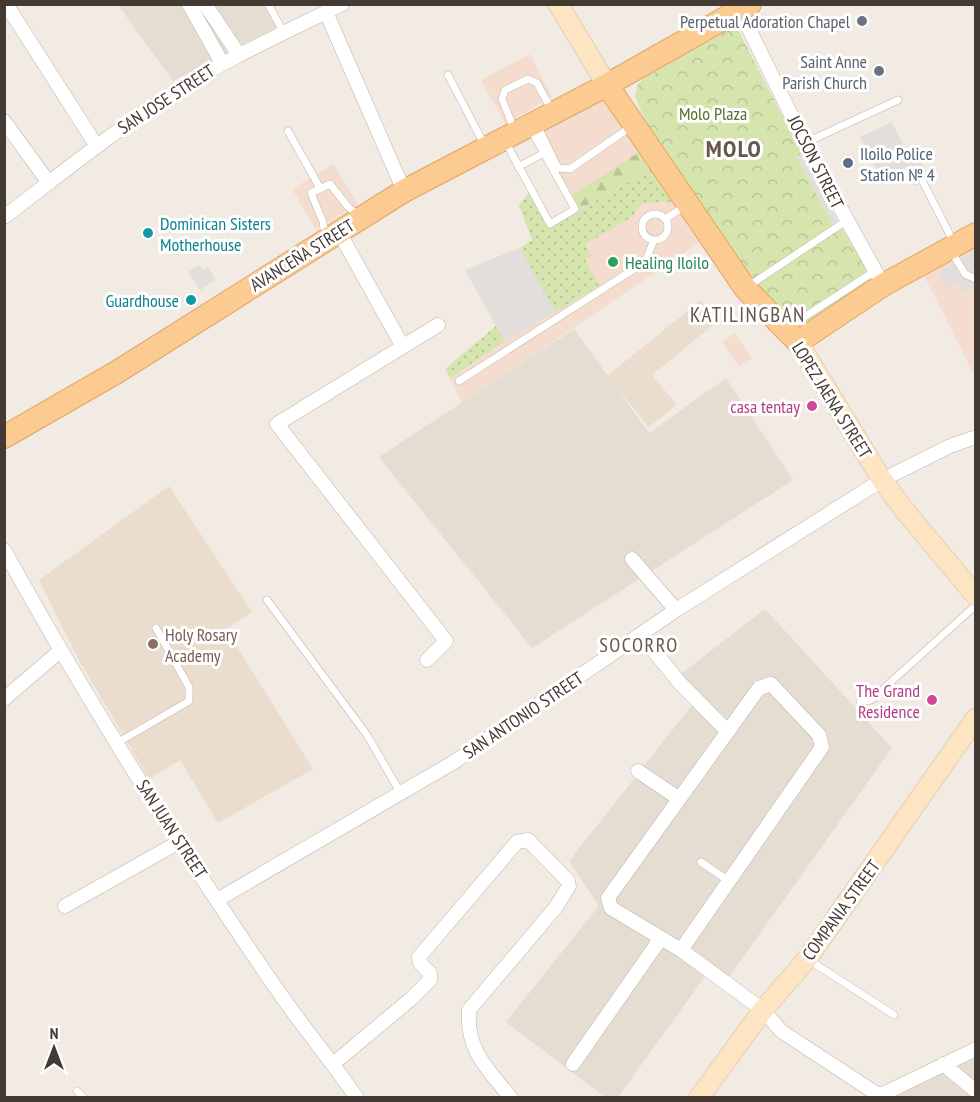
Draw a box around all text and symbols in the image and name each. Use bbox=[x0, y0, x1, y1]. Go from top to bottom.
place label: Perpetual Adoration Chapel bbox=[680, 10, 851, 33]
marker: Perpetual Adoration Chapel bbox=[855, 14, 869, 28]
place label: Saint Anne Parish Church bbox=[782, 50, 867, 94]
street label: SAN JOSE STREET bbox=[113, 59, 219, 139]
marker: Saint Anne Parish Church bbox=[872, 64, 886, 78]
park label: Molo Plaza bbox=[679, 102, 747, 125]
street label: JOCSON STREET bbox=[782, 111, 849, 212]
district label: MOLO bbox=[706, 133, 762, 164]
place label: Iloilo Police Station № 4 bbox=[860, 142, 935, 186]
marker: Iloilo Police Station № 4 bbox=[841, 156, 855, 170]
place label: Dominican Sisters Motherhouse bbox=[160, 212, 271, 256]
street label: AVANCEÑA STREET bbox=[245, 214, 359, 296]
marker: Dominican Sisters Motherhouse bbox=[141, 226, 155, 240]
place label: Healing Iloilo bbox=[625, 251, 709, 274]
marker: Healing Iloilo bbox=[606, 255, 620, 269]
place label: Guardhouse bbox=[105, 289, 179, 312]
marker: Guardhouse bbox=[184, 293, 198, 307]
district label: KATILINGBAN bbox=[690, 301, 806, 328]
street label: LOPEZ JAENA STREET bbox=[787, 337, 877, 463]
place label: casa tentay bbox=[730, 395, 800, 418]
marker: casa tentay bbox=[805, 399, 819, 413]
place label: Holy Rosary Academy bbox=[165, 623, 238, 667]
district label: SOCORRO bbox=[599, 632, 679, 658]
marker: Holy Rosary Academy bbox=[146, 637, 160, 651]
street label: SAN ANTONIO STREET bbox=[458, 666, 588, 764]
place label: The Grand Residence bbox=[856, 679, 920, 723]
marker: The Grand Residence bbox=[925, 693, 939, 707]
street label: SAN JUAN STREET bbox=[131, 775, 213, 883]
street label: COMPANIA STREET bbox=[797, 855, 885, 965]
north arrow bbox=[24, 1018, 84, 1078]
text: N bbox=[50, 1023, 58, 1043]

